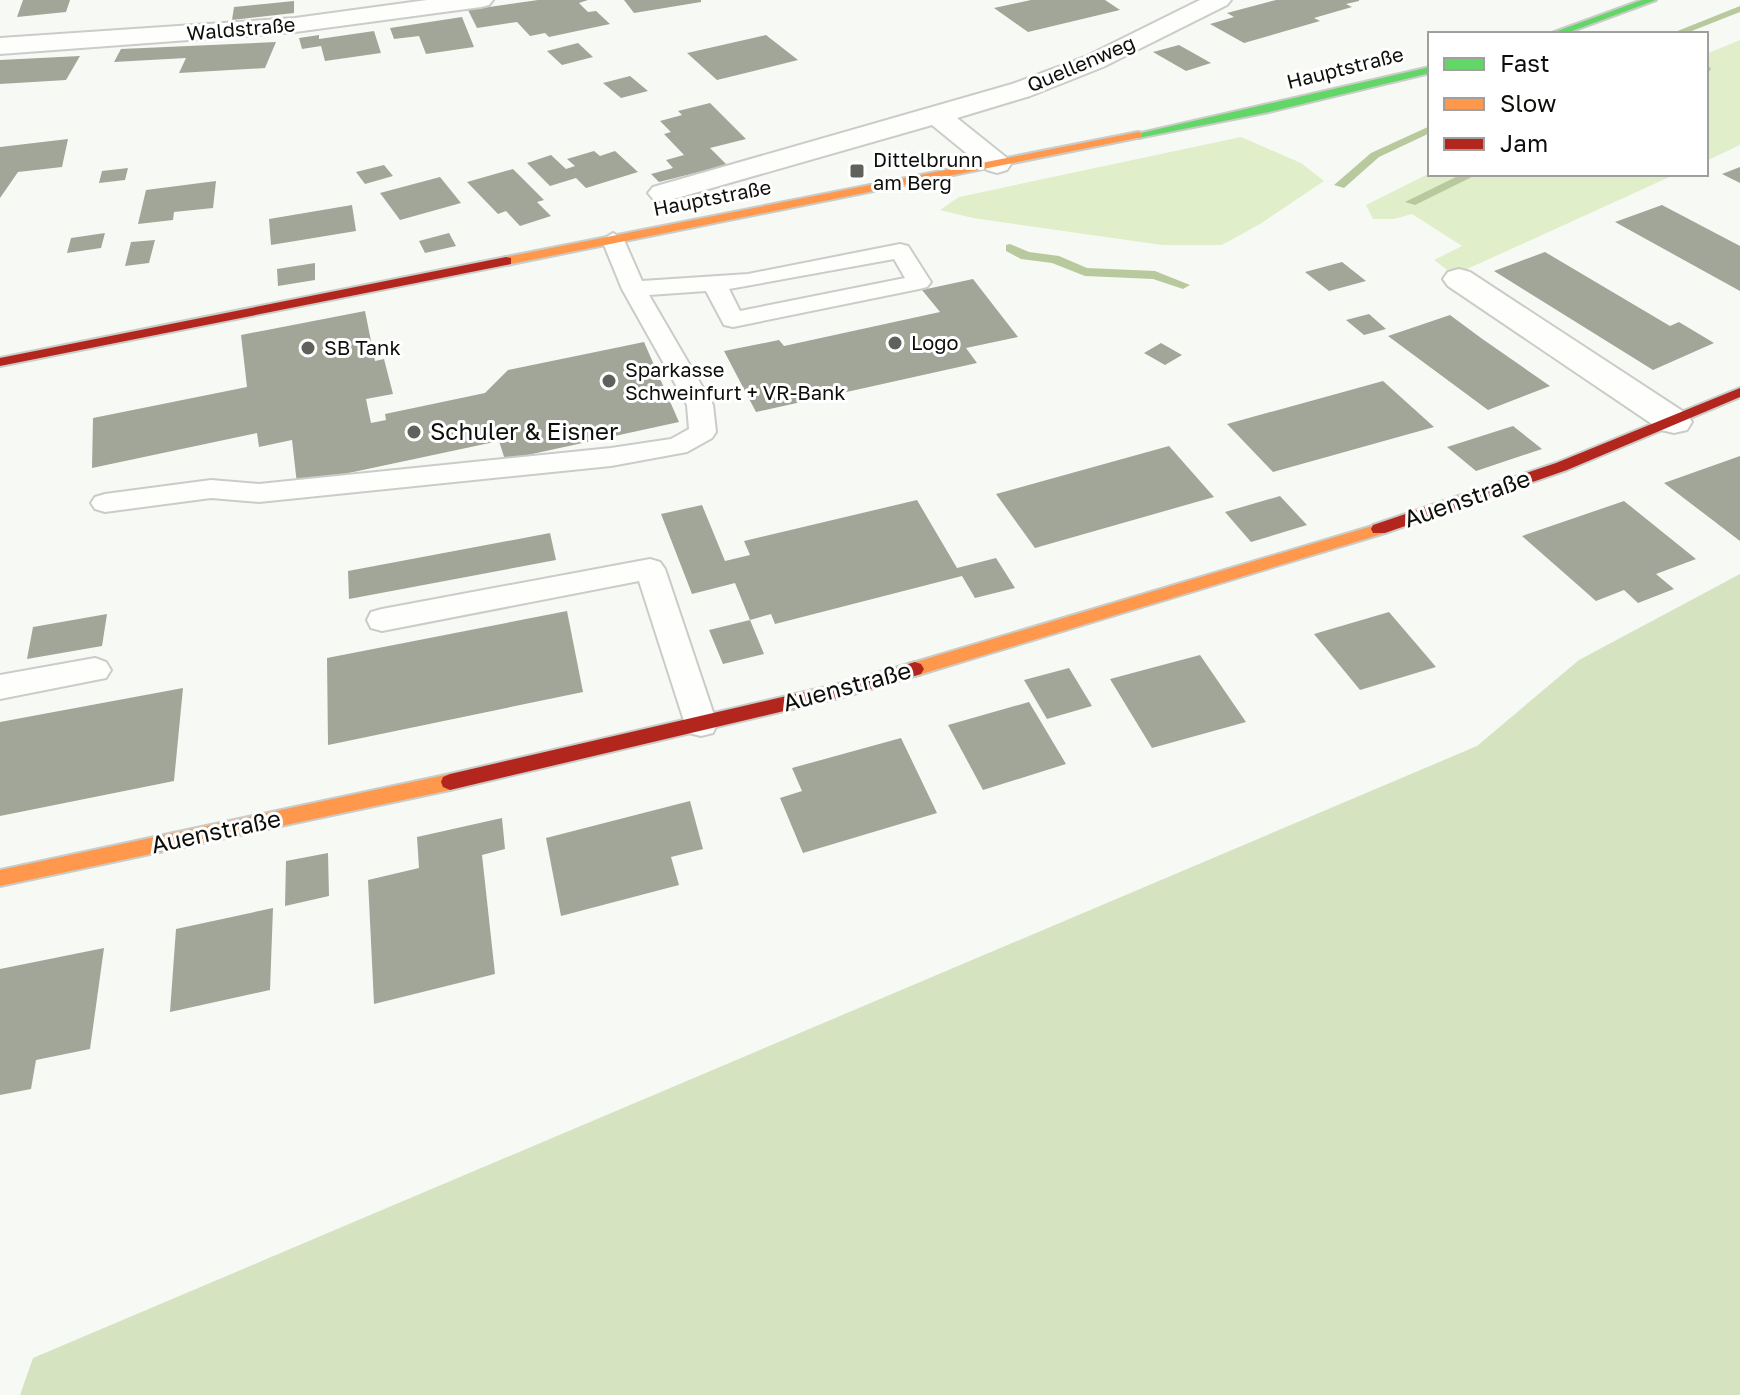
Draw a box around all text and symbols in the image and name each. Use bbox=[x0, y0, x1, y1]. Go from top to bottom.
street label: Waldstraße bbox=[186, 11, 296, 45]
street label: Quellenweg bbox=[1023, 30, 1138, 97]
legend bbox=[1428, 32, 1708, 176]
street label: Hauptstraße bbox=[1284, 41, 1406, 93]
text: Fast bbox=[1500, 48, 1550, 77]
text: Slow bbox=[1500, 88, 1556, 117]
text: Jam bbox=[1500, 128, 1548, 157]
place label: Dittelbrunn am Berg bbox=[873, 147, 983, 194]
marker: Dittelbrunn am Berg bbox=[848, 162, 866, 180]
street label: Hauptstraße bbox=[651, 174, 773, 220]
place label: Logo bbox=[911, 330, 959, 354]
marker: Logo bbox=[886, 334, 904, 352]
place label: SB Tank bbox=[324, 335, 401, 359]
marker: SB Tank bbox=[299, 339, 317, 357]
place label: Sparkasse Schweinfurt + VR-Bank bbox=[625, 357, 846, 404]
marker: Sparkasse Schweinfurt + VR-Bank bbox=[600, 372, 618, 390]
place label: Schuler & Eisner bbox=[430, 416, 618, 445]
marker: Schuler & Eisner bbox=[405, 423, 423, 441]
street label: Auenstraße bbox=[1400, 462, 1533, 533]
street label: Auenstraße bbox=[779, 655, 914, 717]
street label: Auenstraße bbox=[148, 803, 283, 858]

